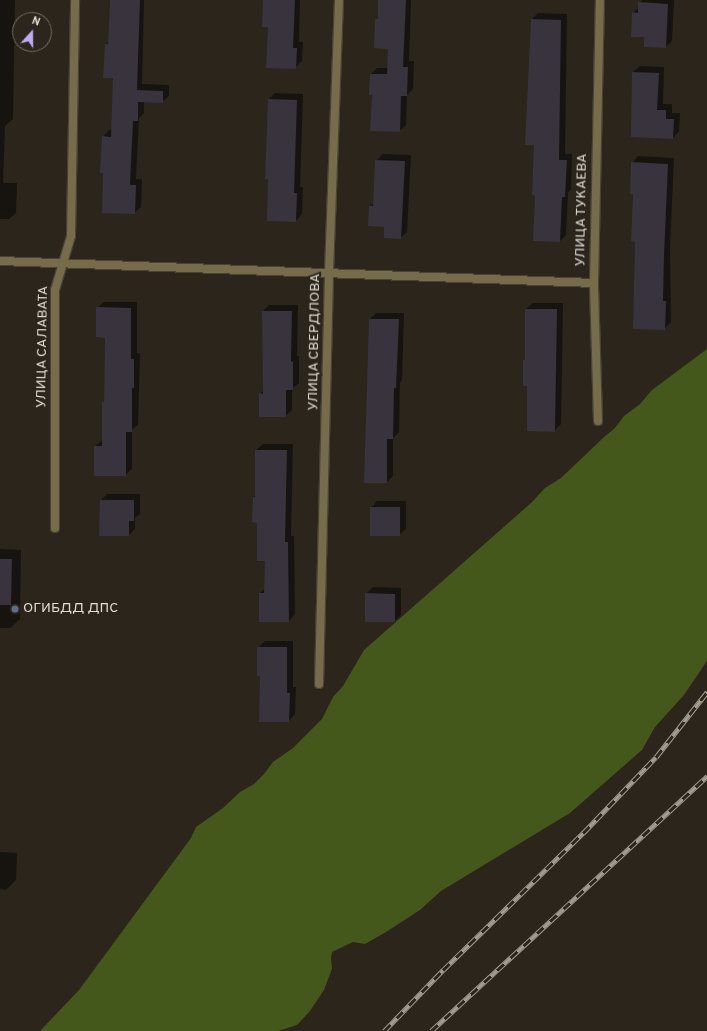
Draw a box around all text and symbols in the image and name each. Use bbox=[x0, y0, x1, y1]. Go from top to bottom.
north arrow bbox=[12, 12, 52, 52]
text: N bbox=[30, 14, 42, 30]
street label: УЛИЦА ТУКАЕВА bbox=[573, 153, 591, 267]
street label: УЛИЦА СВЕРДЛОВА bbox=[305, 273, 325, 411]
street label: УЛИЦА САЛАВАТА bbox=[34, 285, 52, 409]
place label: ОГИБДД ДПС bbox=[23, 601, 118, 617]
marker: ОГИБДД ДПС bbox=[10, 604, 20, 614]

